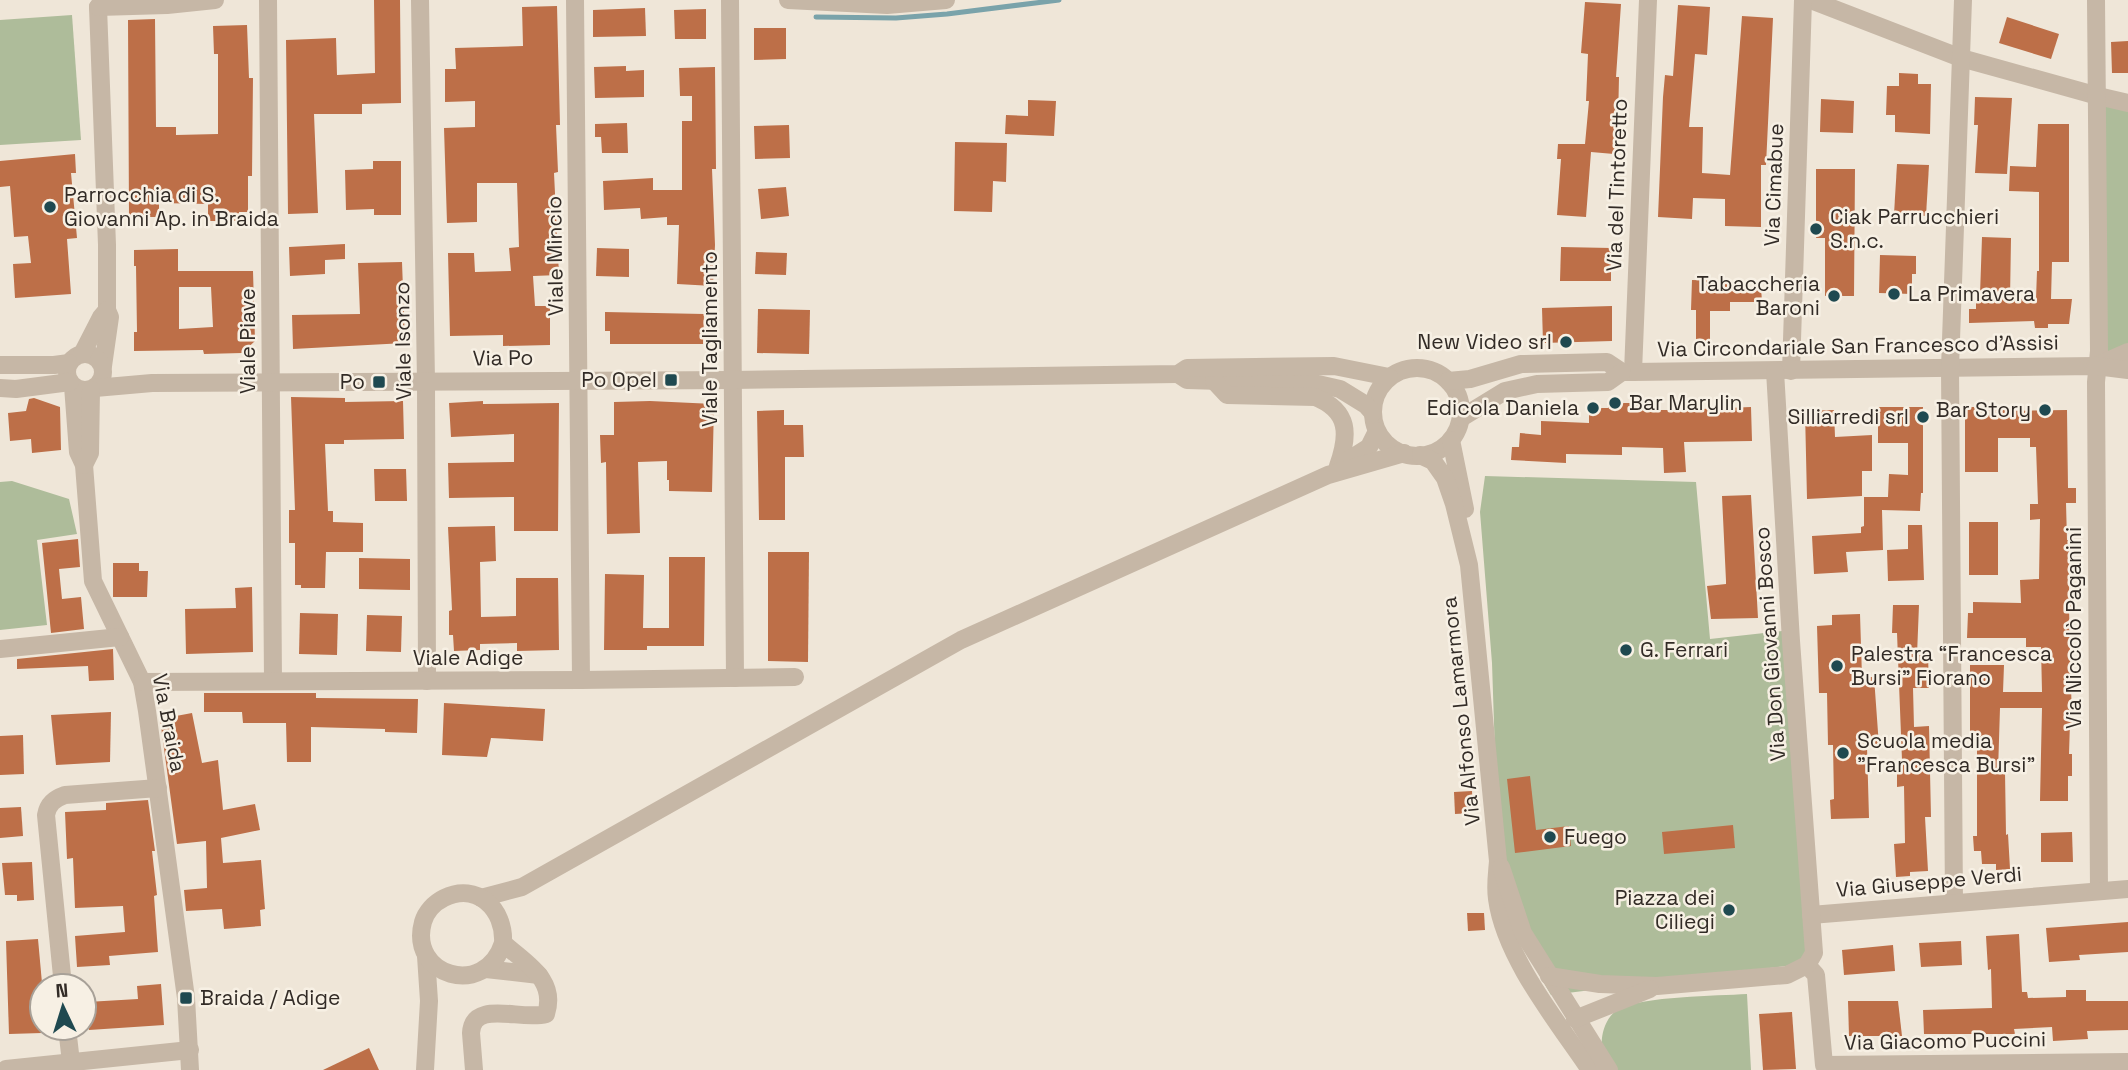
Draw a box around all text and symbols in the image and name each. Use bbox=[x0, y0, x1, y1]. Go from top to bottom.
street label: Via del Tintoretto bbox=[1600, 98, 1633, 272]
street label: Via Cimabue bbox=[1758, 123, 1789, 247]
place label: Parrocchia di S. Giovanni Ap. in Braida bbox=[64, 181, 279, 232]
street label: Viale Mincio bbox=[540, 196, 569, 316]
marker: Parrocchia di S. Giovanni Ap. in Braida bbox=[42, 199, 58, 215]
place label: Ciak Parrucchieri S.n.c. bbox=[1830, 203, 1999, 254]
marker: Ciak Parrucchieri S.n.c. bbox=[1808, 221, 1824, 237]
street label: Viale Tagliamento bbox=[696, 251, 723, 427]
place label: Tabaccheria Baroni bbox=[1697, 270, 1820, 321]
place label: La Primavera bbox=[1908, 280, 2035, 307]
street label: Viale Isonzo bbox=[388, 281, 417, 401]
marker: La Primavera bbox=[1886, 286, 1902, 302]
street label: Viale Piave bbox=[234, 288, 261, 394]
marker: Tabaccheria Baroni bbox=[1826, 288, 1842, 304]
place label: New Video srl bbox=[1417, 328, 1552, 355]
street label: Via Circondariale San Francesco d'Assisi bbox=[1657, 328, 2059, 363]
marker: New Video srl bbox=[1558, 334, 1574, 350]
street label: Via Po bbox=[472, 343, 534, 372]
place label: Po Opel bbox=[581, 366, 657, 393]
place label: Po bbox=[340, 368, 365, 395]
marker: Po Opel bbox=[663, 372, 679, 388]
marker: Po bbox=[371, 374, 387, 390]
place label: Bar Marylin bbox=[1629, 389, 1742, 416]
place label: Edicola Daniela bbox=[1427, 394, 1579, 421]
marker: Bar Marylin bbox=[1607, 395, 1623, 411]
place label: Bar Story bbox=[1936, 396, 2031, 423]
marker: Edicola Daniela bbox=[1585, 400, 1601, 416]
marker: Bar Story bbox=[2037, 402, 2053, 418]
place label: Silliarredi srl bbox=[1787, 403, 1909, 430]
marker: Silliarredi srl bbox=[1915, 409, 1931, 425]
street label: Via Don Giovanni Bosco bbox=[1748, 526, 1791, 762]
street label: Via Niccolò Paganini bbox=[2060, 527, 2087, 729]
street label: Via Alfonso Lamarmora bbox=[1435, 595, 1486, 827]
place label: G. Ferrari bbox=[1640, 636, 1728, 663]
place label: Palestra “Francesca Bursi” Fiorano bbox=[1851, 640, 2052, 691]
marker: G. Ferrari bbox=[1618, 642, 1634, 658]
street label: Viale Adige bbox=[413, 644, 523, 671]
marker: Palestra “Francesca Bursi” Fiorano bbox=[1829, 658, 1845, 674]
street label: Via Braida bbox=[147, 671, 192, 775]
place label: Scuola media "Francesca Bursi" bbox=[1857, 727, 2035, 778]
marker: Scuola media "Francesca Bursi" bbox=[1835, 745, 1851, 761]
place label: Fuego bbox=[1564, 823, 1627, 850]
marker: Fuego bbox=[1542, 829, 1558, 845]
street label: Via Giuseppe Verdi bbox=[1835, 860, 2023, 903]
place label: Piazza dei Ciliegi bbox=[1615, 884, 1715, 935]
marker: Piazza dei Ciliegi bbox=[1721, 902, 1737, 918]
north arrow bbox=[28, 972, 98, 1042]
text: N bbox=[55, 978, 69, 1003]
place label: Braida / Adige bbox=[200, 984, 340, 1011]
marker: Braida / Adige bbox=[178, 990, 194, 1006]
street label: Via Giacomo Puccini bbox=[1844, 1025, 2046, 1056]

